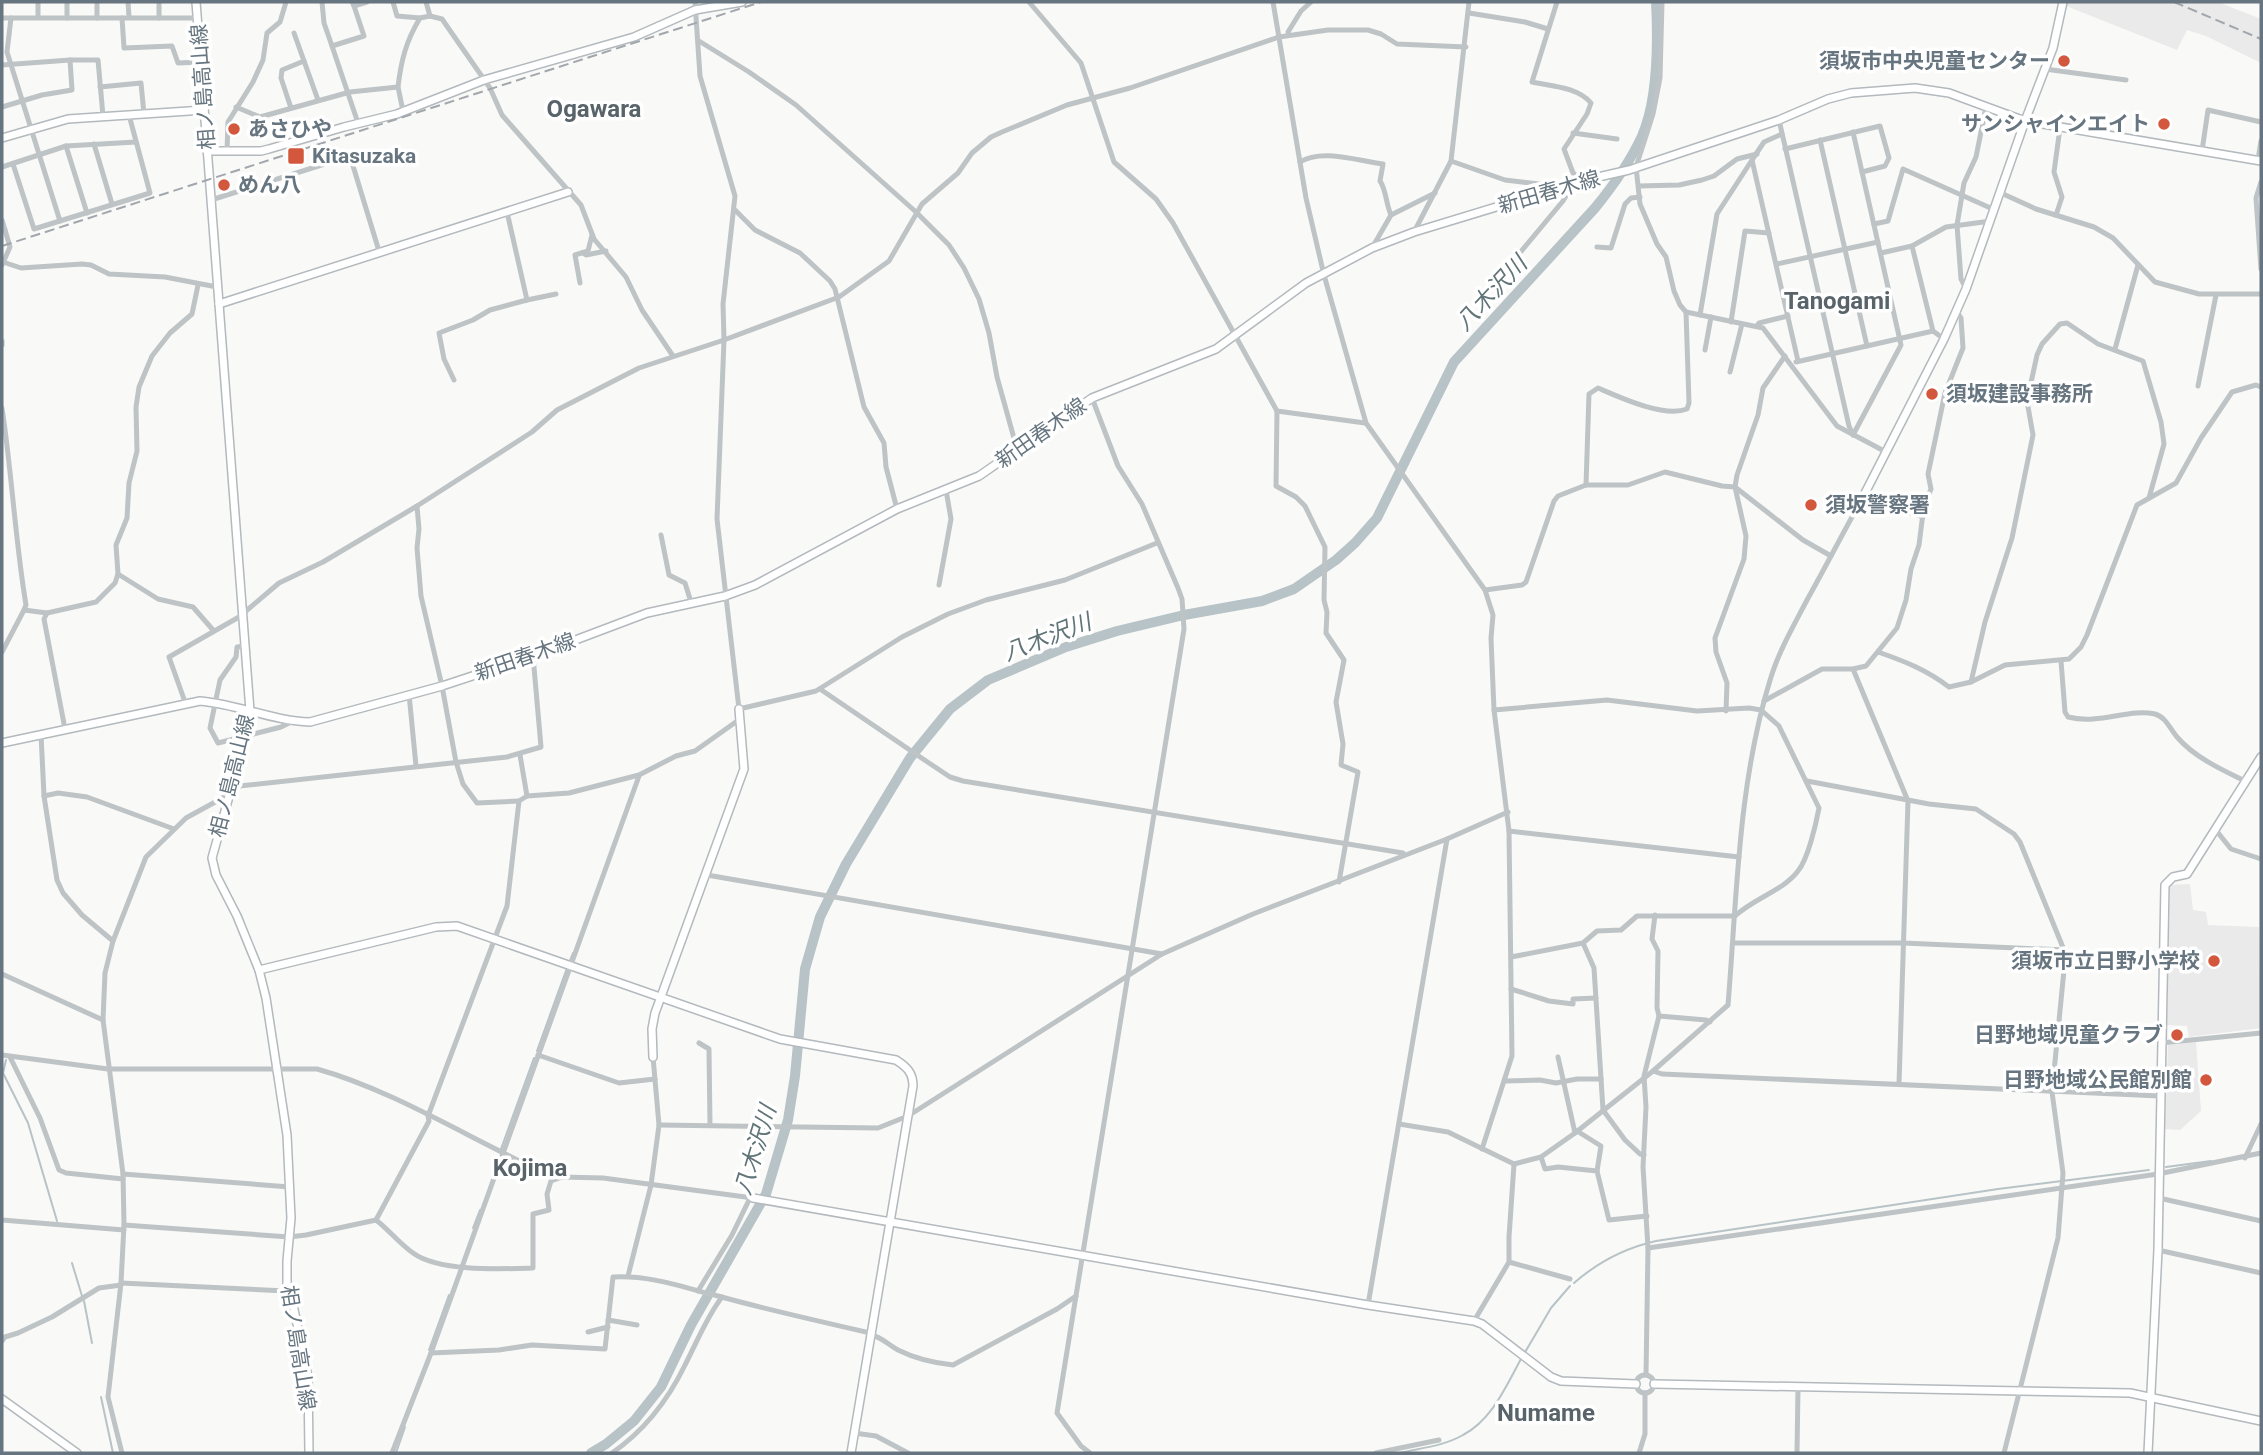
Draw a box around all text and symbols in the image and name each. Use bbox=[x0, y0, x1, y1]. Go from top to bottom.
street label: 相ノ島高山線 bbox=[187, 23, 219, 151]
place label: 須坂市中央児童センター bbox=[1819, 49, 2050, 73]
marker: 須坂市中央児童センター bbox=[2056, 53, 2072, 69]
district label: Ogawara bbox=[547, 95, 642, 123]
place label: サンシャインエイト bbox=[1961, 112, 2150, 136]
marker: サンシャインエイト bbox=[2156, 116, 2172, 132]
place label: あさひや bbox=[248, 117, 332, 141]
marker: あさひや bbox=[226, 121, 242, 137]
place label: Kitasuzaka bbox=[312, 144, 416, 168]
marker: Kitasuzaka bbox=[286, 146, 306, 166]
street label: 新田春木線 bbox=[1495, 166, 1603, 218]
place label: めん八 bbox=[238, 173, 301, 197]
marker: めん八 bbox=[216, 177, 232, 193]
water label: 八木沢川 bbox=[1450, 248, 1535, 336]
district label: Tanogami bbox=[1784, 287, 1890, 315]
place label: 須坂建設事務所 bbox=[1946, 382, 2093, 406]
marker: 須坂建設事務所 bbox=[1924, 386, 1940, 402]
street label: 新田春木線 bbox=[991, 393, 1091, 473]
place label: 須坂警察署 bbox=[1825, 493, 1930, 517]
marker: 須坂警察署 bbox=[1803, 497, 1819, 513]
water label: 八木沢川 bbox=[999, 607, 1098, 667]
street label: 新田春木線 bbox=[471, 629, 579, 685]
street label: 相ノ島高山線 bbox=[205, 712, 259, 840]
place label: 須坂市立日野小学校 bbox=[2011, 949, 2200, 973]
marker: 須坂市立日野小学校 bbox=[2206, 953, 2222, 969]
place label: 日野地域児童クラブ bbox=[1974, 1023, 2163, 1047]
marker: 日野地域児童クラブ bbox=[2169, 1027, 2185, 1043]
place label: 日野地域公民館別館 bbox=[2003, 1068, 2192, 1092]
marker: 日野地域公民館別館 bbox=[2198, 1072, 2214, 1088]
water label: 八木沢川 bbox=[729, 1099, 783, 1198]
district label: Kojima bbox=[493, 1154, 568, 1182]
street label: 相ノ島高山線 bbox=[276, 1284, 320, 1412]
district label: Numame bbox=[1497, 1399, 1595, 1427]

